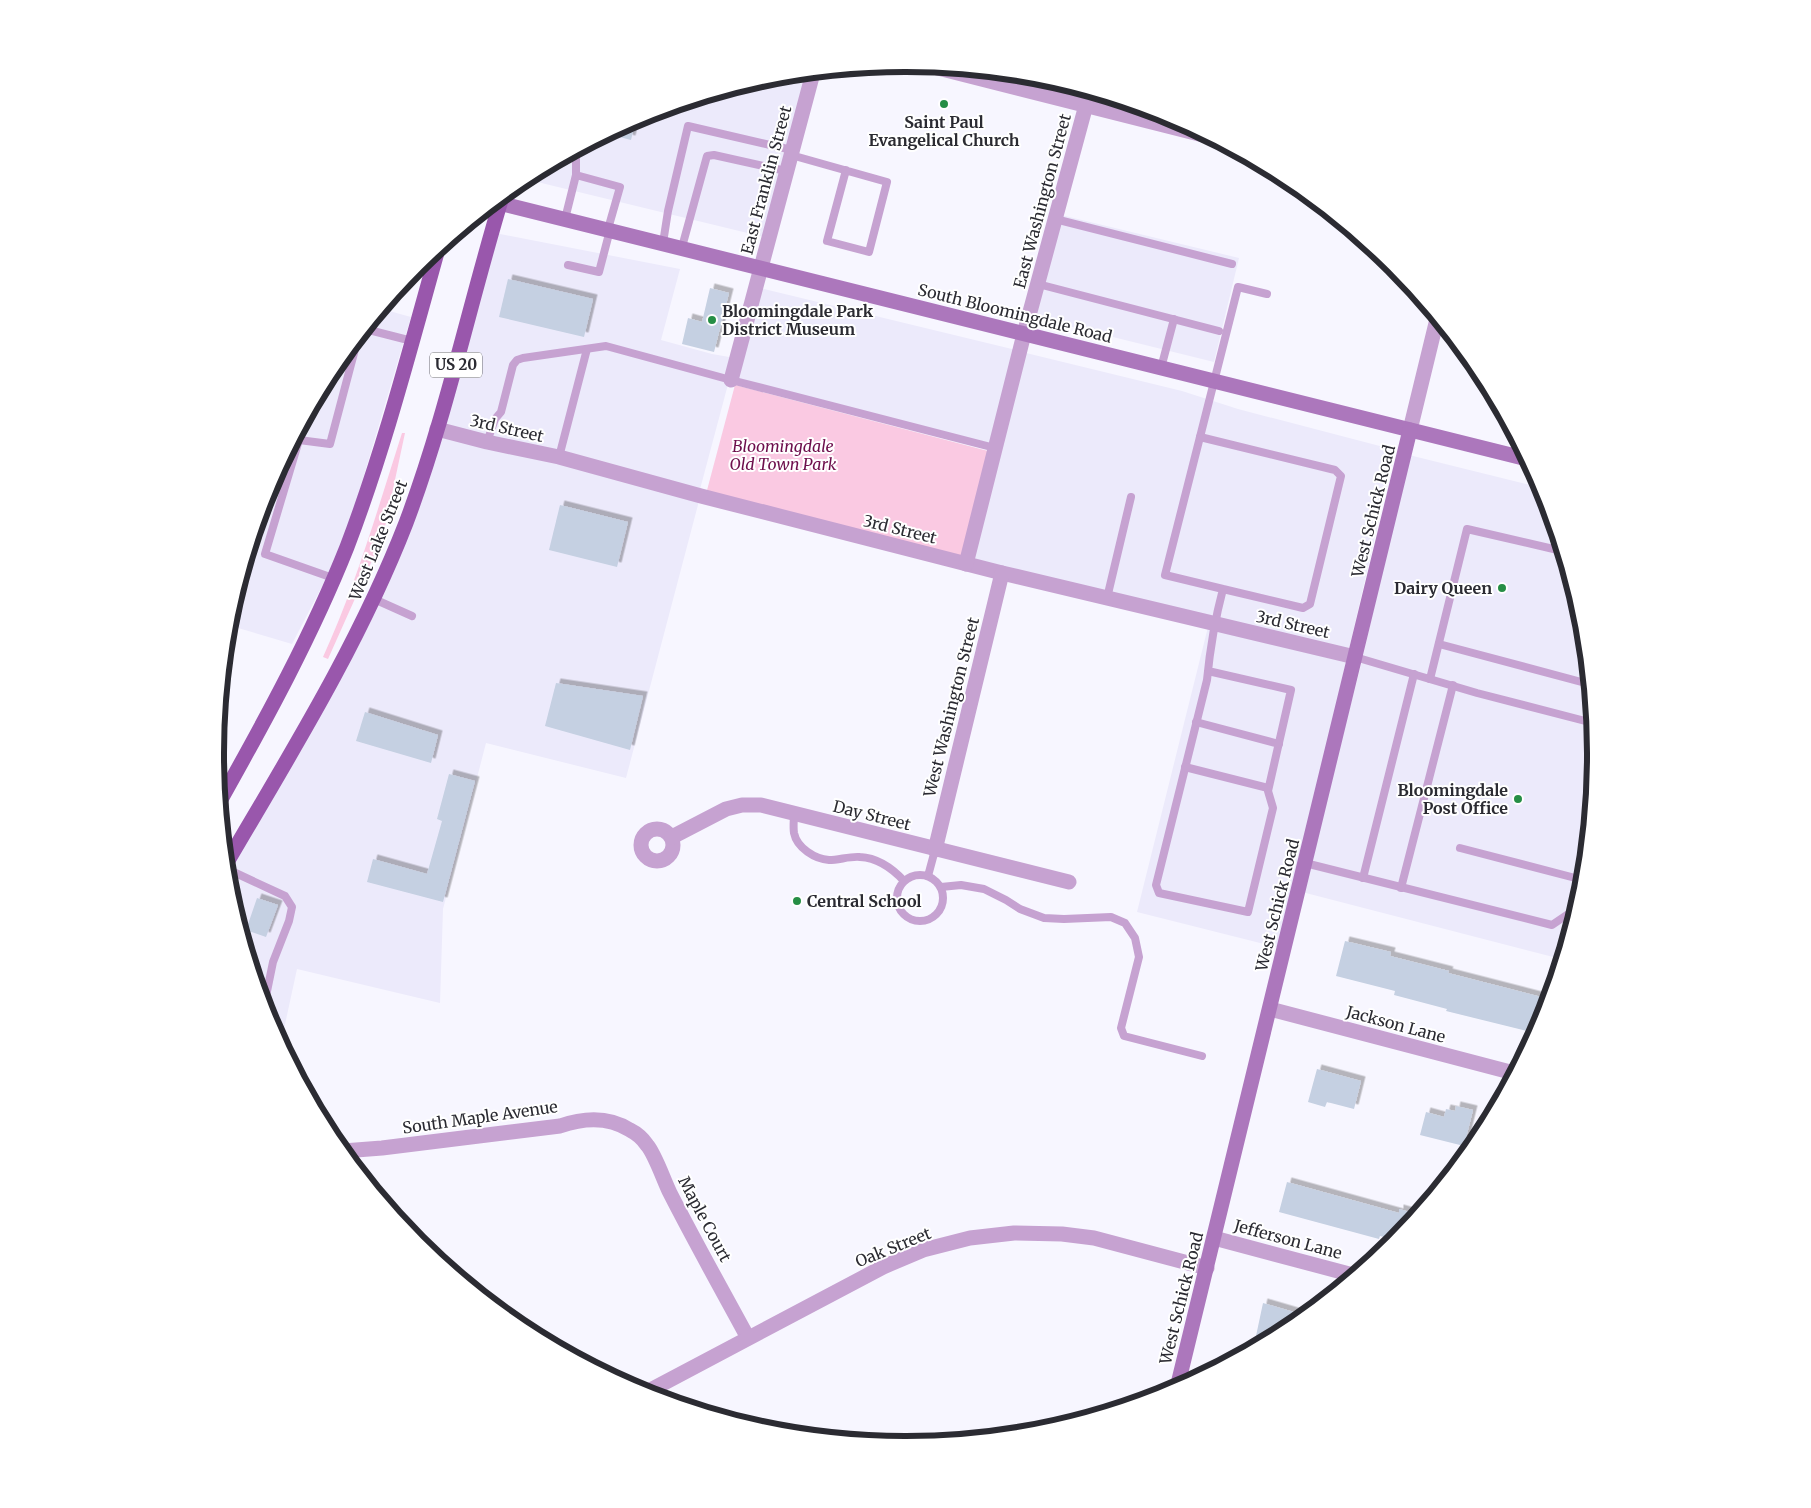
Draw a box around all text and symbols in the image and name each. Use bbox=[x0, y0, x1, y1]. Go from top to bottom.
marker: Saint Paul Evangelical Church bbox=[938, 98, 950, 110]
street label: East Franklin Street bbox=[737, 103, 796, 257]
street label: East Washington Street bbox=[1009, 111, 1075, 291]
place label: Saint Paul Evangelical Church bbox=[869, 112, 1020, 150]
street label: South Bloomingdale Road bbox=[916, 279, 1114, 347]
place label: Bloomingdale Park District Museum bbox=[722, 301, 874, 339]
marker: Bloomingdale Park District Museum bbox=[706, 314, 718, 326]
road number: US 20 bbox=[430, 352, 482, 378]
street label: 3rd Street bbox=[468, 410, 546, 446]
park label: Bloomingdale Old Town Park bbox=[730, 436, 837, 474]
street label: West Schick Road bbox=[1347, 443, 1399, 580]
street label: West Lake Street bbox=[344, 476, 412, 604]
street label: 3rd Street bbox=[861, 510, 939, 548]
place label: Dairy Queen bbox=[1394, 578, 1492, 598]
marker: Dairy Queen bbox=[1496, 582, 1508, 594]
street label: 3rd Street bbox=[1254, 606, 1332, 642]
street label: West Washington Street bbox=[919, 614, 983, 800]
place label: Bloomingdale Post Office bbox=[1397, 780, 1508, 818]
marker: Bloomingdale Post Office bbox=[1512, 793, 1524, 805]
street label: Day Street bbox=[831, 796, 914, 834]
street label: West Schick Road bbox=[1251, 837, 1303, 974]
place label: Central School bbox=[807, 891, 922, 911]
marker: Central School bbox=[791, 895, 803, 907]
street label: Jackson Lane bbox=[1343, 1001, 1448, 1047]
street label: South Maple Avenue bbox=[401, 1096, 559, 1138]
street label: Maple Court bbox=[674, 1173, 736, 1266]
street label: Jefferson Lane bbox=[1231, 1215, 1344, 1263]
street label: Oak Street bbox=[852, 1222, 934, 1271]
street label: West Schick Road bbox=[1155, 1230, 1207, 1367]

